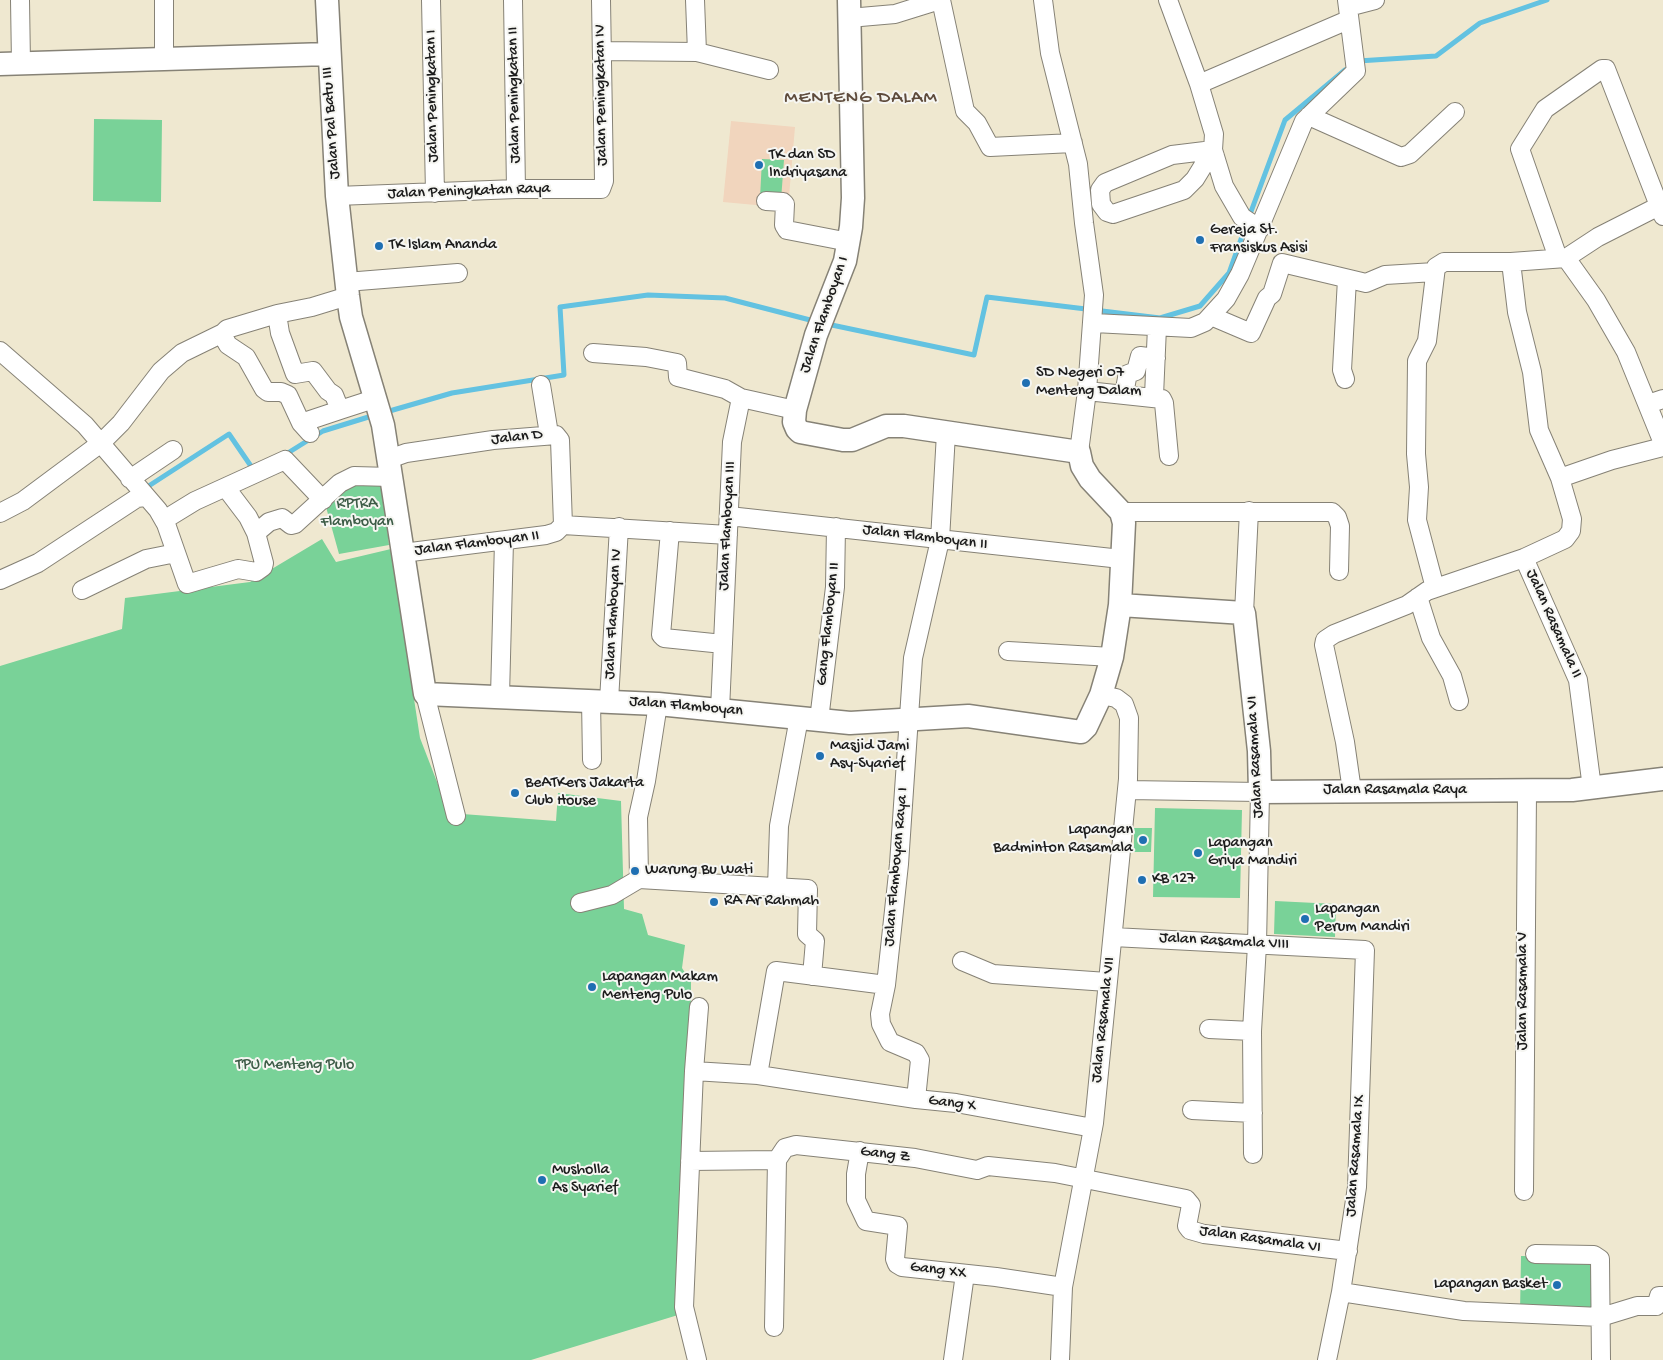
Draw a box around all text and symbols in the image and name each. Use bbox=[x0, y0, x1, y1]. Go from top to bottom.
street label: Jalan Peningkatan IV bbox=[591, 24, 613, 166]
street label: Jalan Peningkatan II bbox=[504, 27, 526, 163]
street label: Jalan Peningkatan I bbox=[422, 30, 444, 162]
street label: Jalan Pal Batu III bbox=[318, 66, 346, 180]
district label: MENTENG DALAM bbox=[783, 88, 939, 110]
place label: TK dan SD Indriyasana bbox=[769, 146, 847, 184]
marker: TK dan SD Indriyasana bbox=[753, 159, 765, 171]
street label: Jalan Peningkatan Raya bbox=[387, 180, 551, 204]
place label: Gereja St. Fransiskus Asisi bbox=[1210, 221, 1308, 259]
marker: Gereja St. Fransiskus Asisi bbox=[1194, 234, 1206, 246]
place label: TK Islam Ananda bbox=[389, 236, 497, 256]
marker: TK Islam Ananda bbox=[373, 240, 385, 252]
street label: Jalan Flamboyan I bbox=[796, 254, 854, 376]
place label: SD Negeri 07 Menteng Dalam bbox=[1036, 364, 1141, 402]
marker: SD Negeri 07 Menteng Dalam bbox=[1020, 377, 1032, 389]
street label: Jalan D bbox=[490, 426, 544, 450]
street label: Jalan Flamboyan III bbox=[715, 461, 741, 591]
park label: RPTRA Flamboyan bbox=[320, 495, 394, 533]
street label: Jalan Flamboyan II bbox=[861, 521, 989, 555]
street label: Jalan Flamboyan II bbox=[413, 527, 541, 561]
street label: Jalan Flamboyan IV bbox=[601, 548, 627, 680]
street label: Gang Flamboyan II bbox=[813, 561, 845, 687]
street label: Jalan Rasamala II bbox=[1520, 567, 1586, 681]
street label: Jalan Flamboyan bbox=[628, 692, 744, 722]
street label: Jalan Rasamala VI bbox=[1243, 695, 1269, 819]
place label: Masjid Jami Asy-Syarief bbox=[830, 737, 909, 775]
marker: Masjid Jami Asy-Syarief bbox=[814, 750, 826, 762]
place label: BeATKers Jakarta Club House bbox=[525, 774, 644, 812]
street label: Jalan Rasamala Raya bbox=[1323, 781, 1467, 801]
marker: BeATKers Jakarta Club House bbox=[509, 787, 521, 799]
street label: Jalan Flamboyan Raya I bbox=[880, 787, 914, 947]
place label: Lapangan Badminton Rasamala bbox=[993, 821, 1133, 859]
marker: Lapangan Badminton Rasamala bbox=[1137, 834, 1149, 846]
place label: Lapangan Griya Mandiri bbox=[1208, 834, 1297, 872]
marker: Lapangan Griya Mandiri bbox=[1192, 847, 1204, 859]
place label: Warung Bu Wati bbox=[645, 861, 753, 881]
marker: Warung Bu Wati bbox=[629, 865, 641, 877]
place label: KB 127 bbox=[1152, 870, 1195, 890]
marker: KB 127 bbox=[1136, 874, 1148, 886]
place label: RA Ar Rahmah bbox=[724, 892, 819, 912]
marker: RA Ar Rahmah bbox=[708, 896, 720, 908]
place label: Lapangan Perum Mandiri bbox=[1315, 900, 1410, 938]
marker: Lapangan Perum Mandiri bbox=[1299, 913, 1311, 925]
street label: Jalan Rasamala VIII bbox=[1159, 929, 1289, 955]
street label: Jalan Rasamala V bbox=[1514, 932, 1534, 1050]
street label: Jalan Rasamala VII bbox=[1088, 956, 1120, 1084]
place label: Lapangan Makam Menteng Pulo bbox=[602, 968, 718, 1006]
marker: Lapangan Makam Menteng Pulo bbox=[586, 981, 598, 993]
park label: TPU Menteng Pulo bbox=[236, 1056, 354, 1076]
street label: Gang X bbox=[927, 1092, 977, 1116]
street label: Jalan Rasamala IX bbox=[1342, 1095, 1370, 1217]
street label: Gang Z bbox=[859, 1142, 911, 1168]
place label: Musholla As Syarief bbox=[552, 1161, 618, 1199]
marker: Musholla As Syarief bbox=[536, 1174, 548, 1186]
street label: Jalan Rasamala VI bbox=[1198, 1222, 1322, 1258]
street label: Gang XX bbox=[909, 1258, 967, 1284]
place label: Lapangan Basket bbox=[1434, 1275, 1547, 1295]
marker: Lapangan Basket bbox=[1551, 1279, 1563, 1291]

